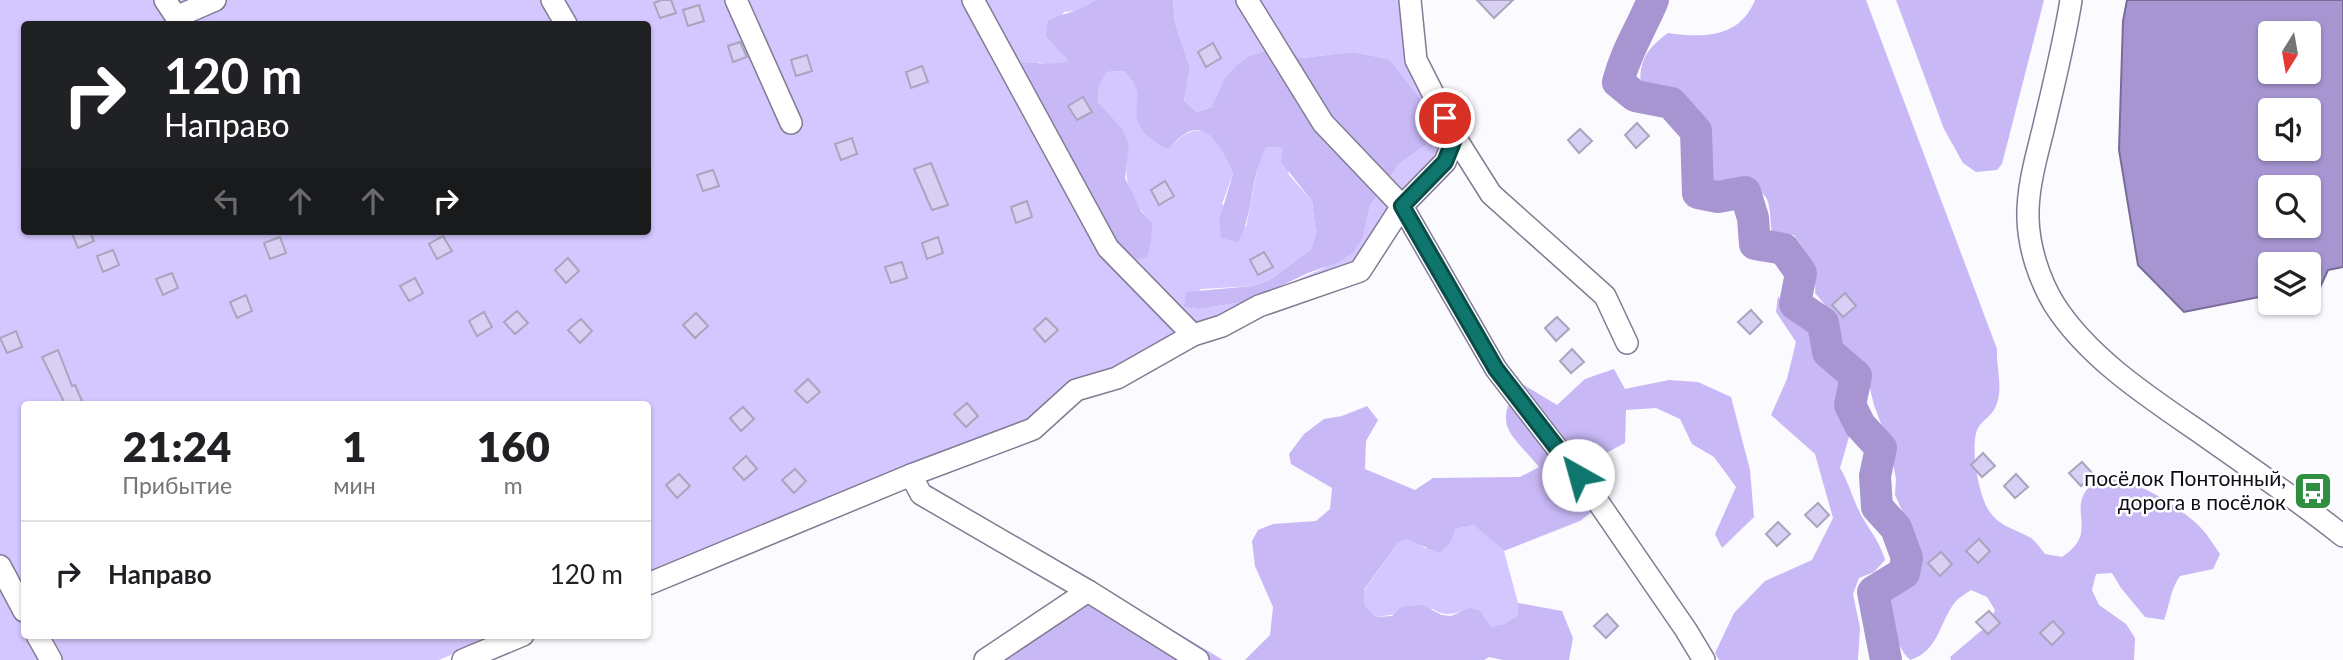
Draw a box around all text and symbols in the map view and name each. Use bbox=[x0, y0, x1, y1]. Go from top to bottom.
north arrow bbox=[2258, 21, 2320, 84]
map controls bbox=[2258, 21, 2321, 315]
text: 120 m bbox=[164, 46, 302, 104]
icon: right bbox=[49, 49, 140, 140]
pin bbox=[1415, 88, 1475, 148]
button: sound bbox=[2258, 98, 2321, 161]
icon: arrive bbox=[1426, 99, 1464, 137]
text: Направо bbox=[164, 105, 290, 144]
button: search bbox=[2258, 175, 2321, 238]
icon: left bbox=[208, 182, 246, 220]
icon: ahead bbox=[281, 182, 319, 220]
icon: ahead bbox=[354, 182, 392, 220]
icon: right bbox=[427, 182, 465, 220]
button: layers bbox=[2258, 252, 2321, 315]
text: 21:24 bbox=[123, 421, 231, 471]
text: 1 bbox=[342, 421, 367, 471]
text: 160 bbox=[477, 421, 550, 471]
position arrow bbox=[1541, 438, 1615, 512]
place label: посёлок Понтонный, дорога в посёлок bbox=[2084, 465, 2286, 514]
bus stop icon: посёлок Понтонный, дорога в посёлок bbox=[2292, 470, 2334, 512]
text: Прибытие bbox=[122, 471, 232, 499]
text: мин bbox=[333, 471, 376, 499]
text: m bbox=[504, 471, 523, 499]
icon: right bbox=[49, 555, 87, 593]
text: Направо bbox=[108, 558, 212, 590]
text: 120 m bbox=[550, 558, 623, 590]

